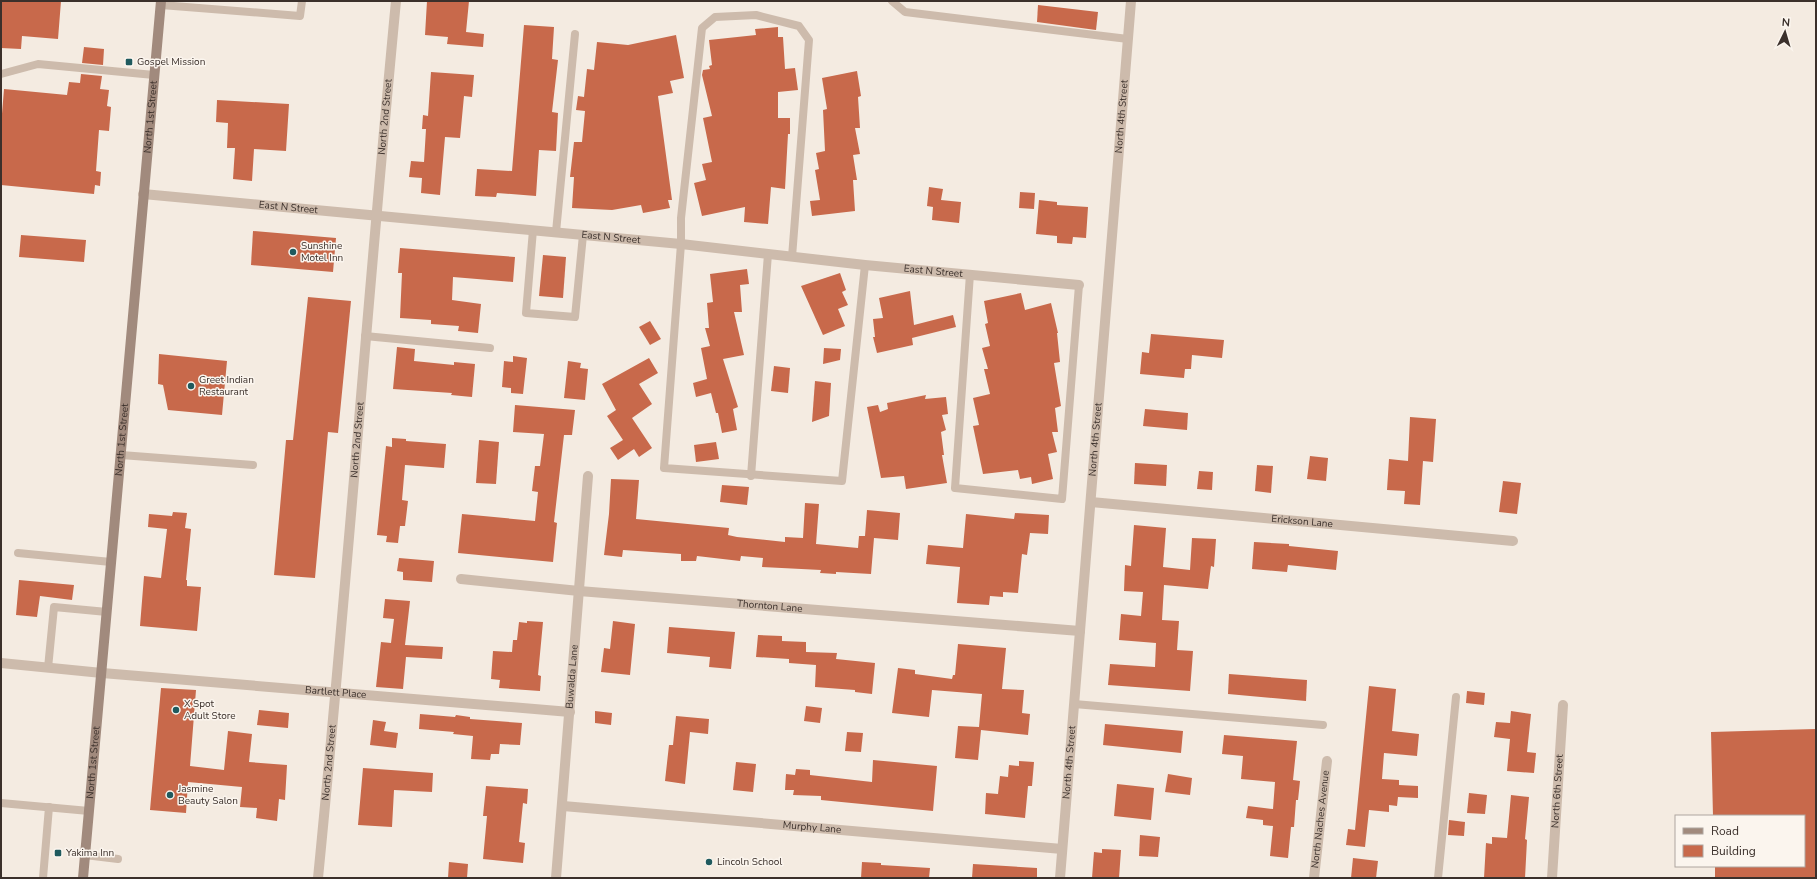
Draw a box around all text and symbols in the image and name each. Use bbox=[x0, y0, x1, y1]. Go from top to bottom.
north arrow bbox=[1765, 12, 1805, 52]
text: N bbox=[1781, 15, 1791, 30]
place label: Gospel Mission bbox=[137, 55, 205, 69]
marker: Gospel Mission bbox=[124, 57, 134, 67]
street label: North 2nd Street bbox=[375, 78, 396, 155]
street label: North 4th Street bbox=[1112, 79, 1132, 154]
street label: North 1st Street bbox=[140, 80, 161, 154]
street label: East N Street bbox=[258, 198, 319, 217]
street label: East N Street bbox=[581, 228, 642, 247]
place label: Sunshine Motel Inn bbox=[301, 239, 343, 265]
marker: Sunshine Motel Inn bbox=[288, 247, 298, 257]
street label: East N Street bbox=[903, 262, 964, 281]
place label: Greet Indian Restaurant bbox=[199, 373, 254, 399]
marker: Greet Indian Restaurant bbox=[186, 381, 196, 391]
street label: North 2nd Street bbox=[347, 401, 368, 478]
street label: North 1st Street bbox=[112, 402, 132, 477]
street label: North 4th Street bbox=[1086, 402, 1105, 477]
street label: Erickson Lane bbox=[1271, 512, 1333, 531]
street label: Thornton Lane bbox=[737, 597, 803, 616]
street label: Buwalda Lane bbox=[562, 644, 582, 709]
street label: Bartlett Place bbox=[304, 683, 367, 702]
place label: X Spot Adult Store bbox=[184, 697, 236, 723]
marker: X Spot Adult Store bbox=[171, 705, 181, 715]
street label: North 2nd Street bbox=[319, 724, 340, 801]
street label: North 1st Street bbox=[83, 725, 104, 799]
street label: North 4th Street bbox=[1059, 725, 1079, 800]
street label: North 6th Street bbox=[1548, 753, 1567, 828]
street label: North Naches Avenue bbox=[1308, 770, 1333, 869]
place label: Jasmine Beauty Salon bbox=[177, 782, 238, 808]
marker: Jasmine Beauty Salon bbox=[165, 790, 175, 800]
legend bbox=[1675, 815, 1805, 867]
street label: Murphy Lane bbox=[782, 818, 842, 837]
text: Road bbox=[1711, 823, 1739, 839]
text: Building bbox=[1711, 843, 1756, 859]
place label: Yakima Inn bbox=[65, 846, 114, 860]
marker: Yakima Inn bbox=[53, 848, 63, 858]
place label: Lincoln School bbox=[717, 855, 782, 869]
marker: Lincoln School bbox=[704, 857, 714, 867]

